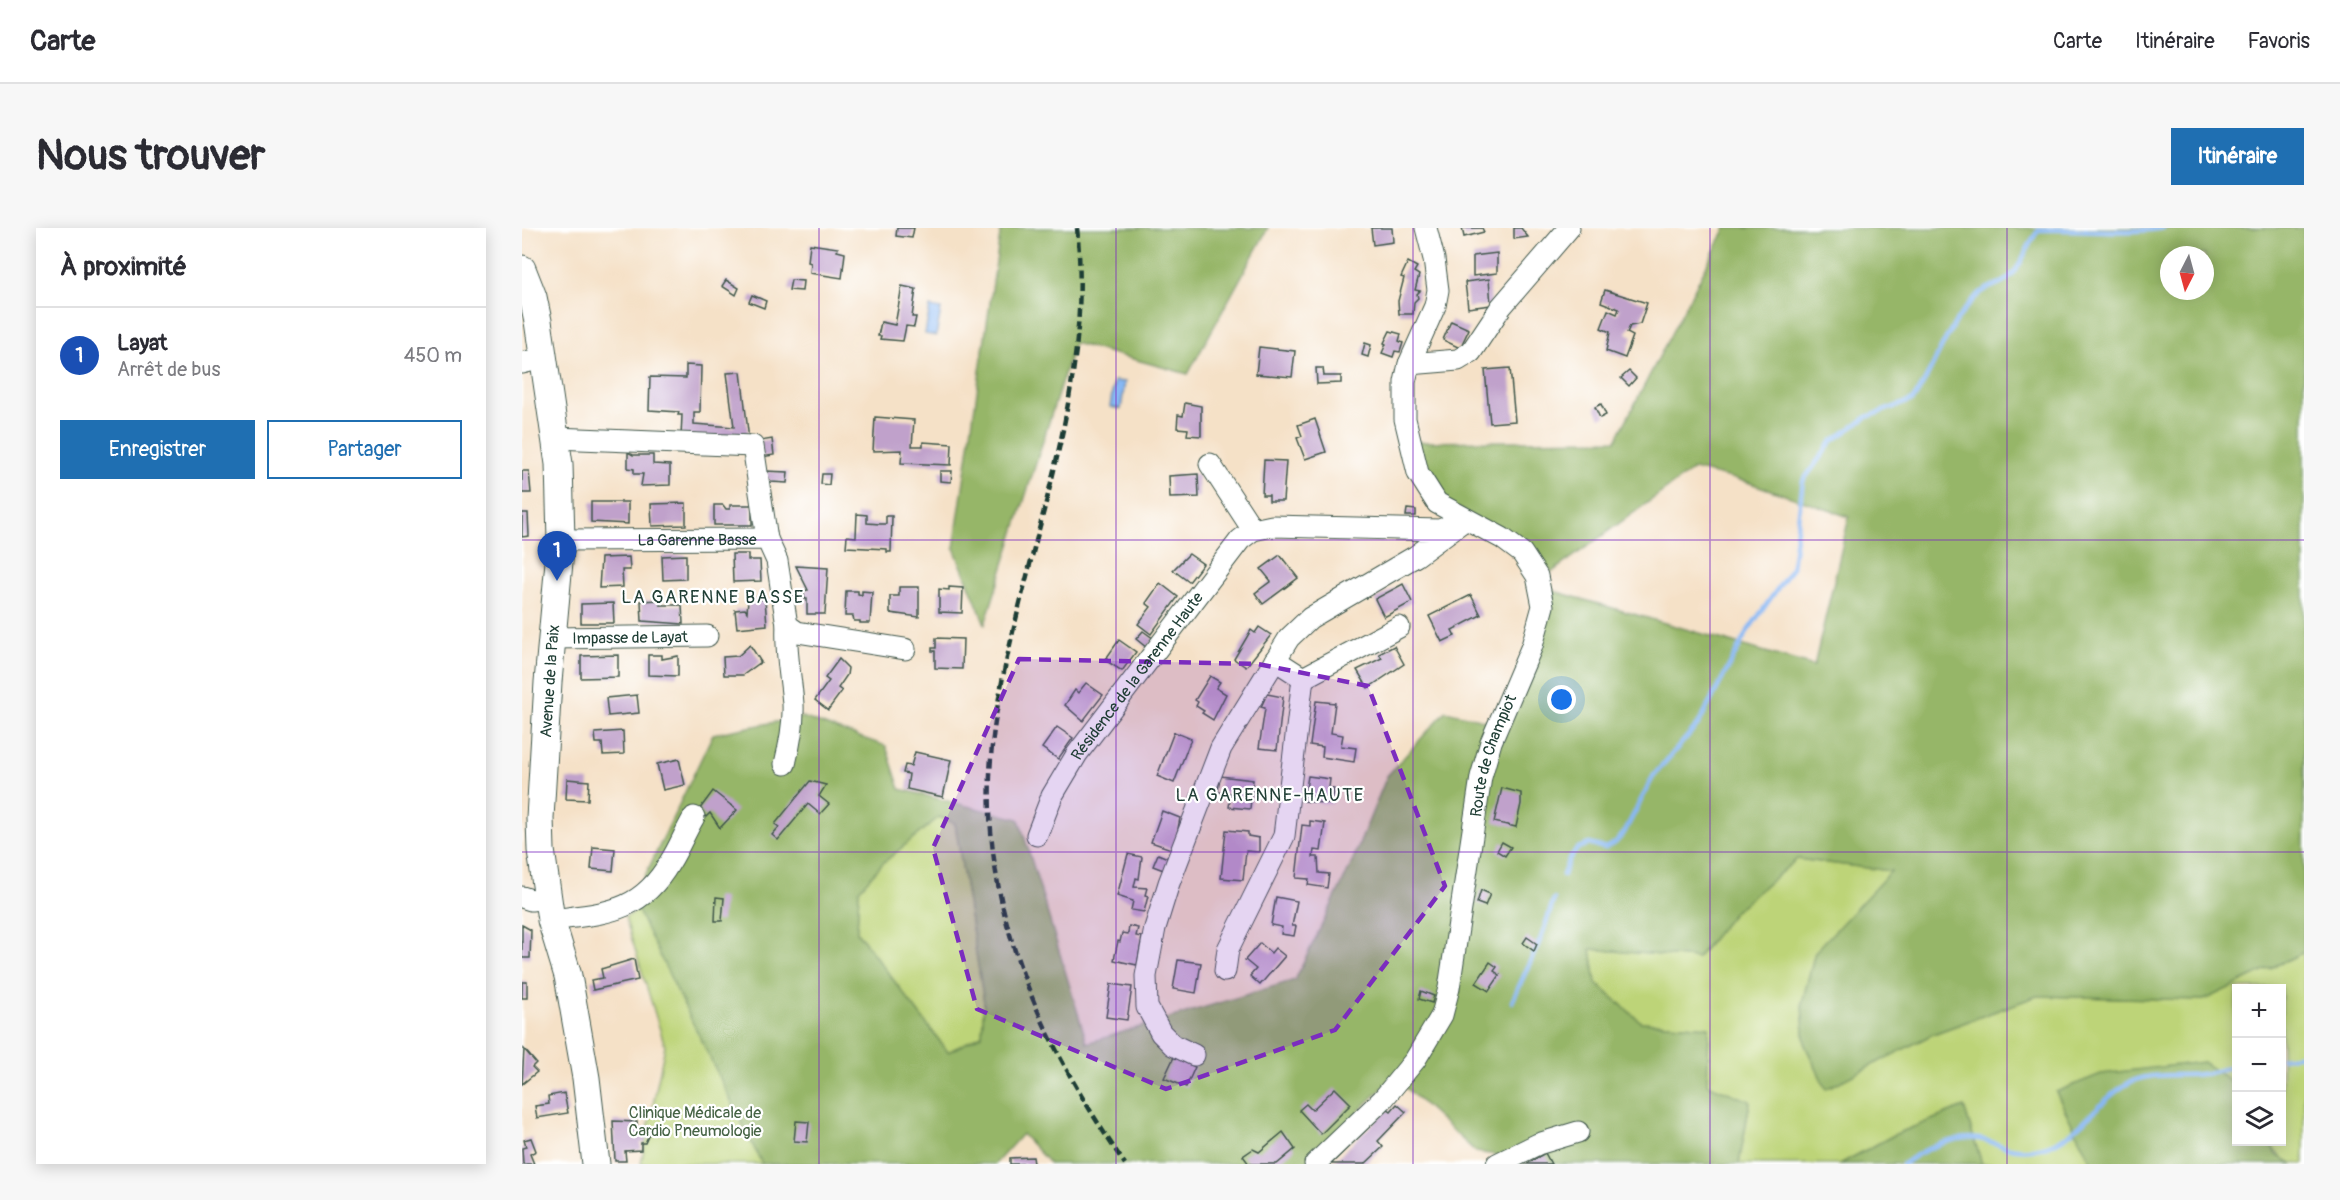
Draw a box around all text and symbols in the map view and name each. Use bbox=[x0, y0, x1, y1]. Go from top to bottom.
text: Carte bbox=[30, 24, 95, 59]
text: Carte bbox=[2053, 28, 2102, 55]
text: Itinéraire bbox=[2135, 28, 2215, 55]
text: Favoris bbox=[2248, 28, 2310, 55]
button: Itinéraire bbox=[2171, 128, 2304, 185]
text: Nous trouver bbox=[36, 130, 265, 182]
north arrow bbox=[2160, 246, 2214, 300]
text: À proximité bbox=[60, 251, 187, 283]
text: Layat bbox=[117, 329, 167, 357]
text: 1 bbox=[76, 343, 83, 368]
text: 450 m bbox=[404, 343, 462, 368]
text: Arrêt de bus bbox=[117, 357, 220, 382]
button: Enregistrer bbox=[60, 420, 255, 479]
button: Partager bbox=[267, 420, 462, 479]
street label: La Garenne Basse bbox=[637, 530, 757, 551]
pin: 1 bbox=[537, 532, 576, 581]
district label: LA GARENNE BASSE bbox=[621, 586, 805, 609]
street label: Résidence de la Garenne Haute bbox=[1067, 588, 1208, 764]
street label: Avenue de la Paix bbox=[536, 624, 564, 738]
street label: Impasse de Layat bbox=[572, 627, 688, 649]
your location bbox=[1547, 685, 1576, 714]
street label: Route de Champiot bbox=[1466, 691, 1521, 818]
district label: LA GARENNE-HAUTE bbox=[1175, 784, 1365, 807]
map controls bbox=[2232, 984, 2286, 1146]
button: + bbox=[2232, 984, 2286, 1038]
button: − bbox=[2232, 1038, 2286, 1092]
button: layers bbox=[2232, 1092, 2286, 1146]
park label: Clinique Médicale de Cardio Pneumologie bbox=[629, 1103, 761, 1141]

